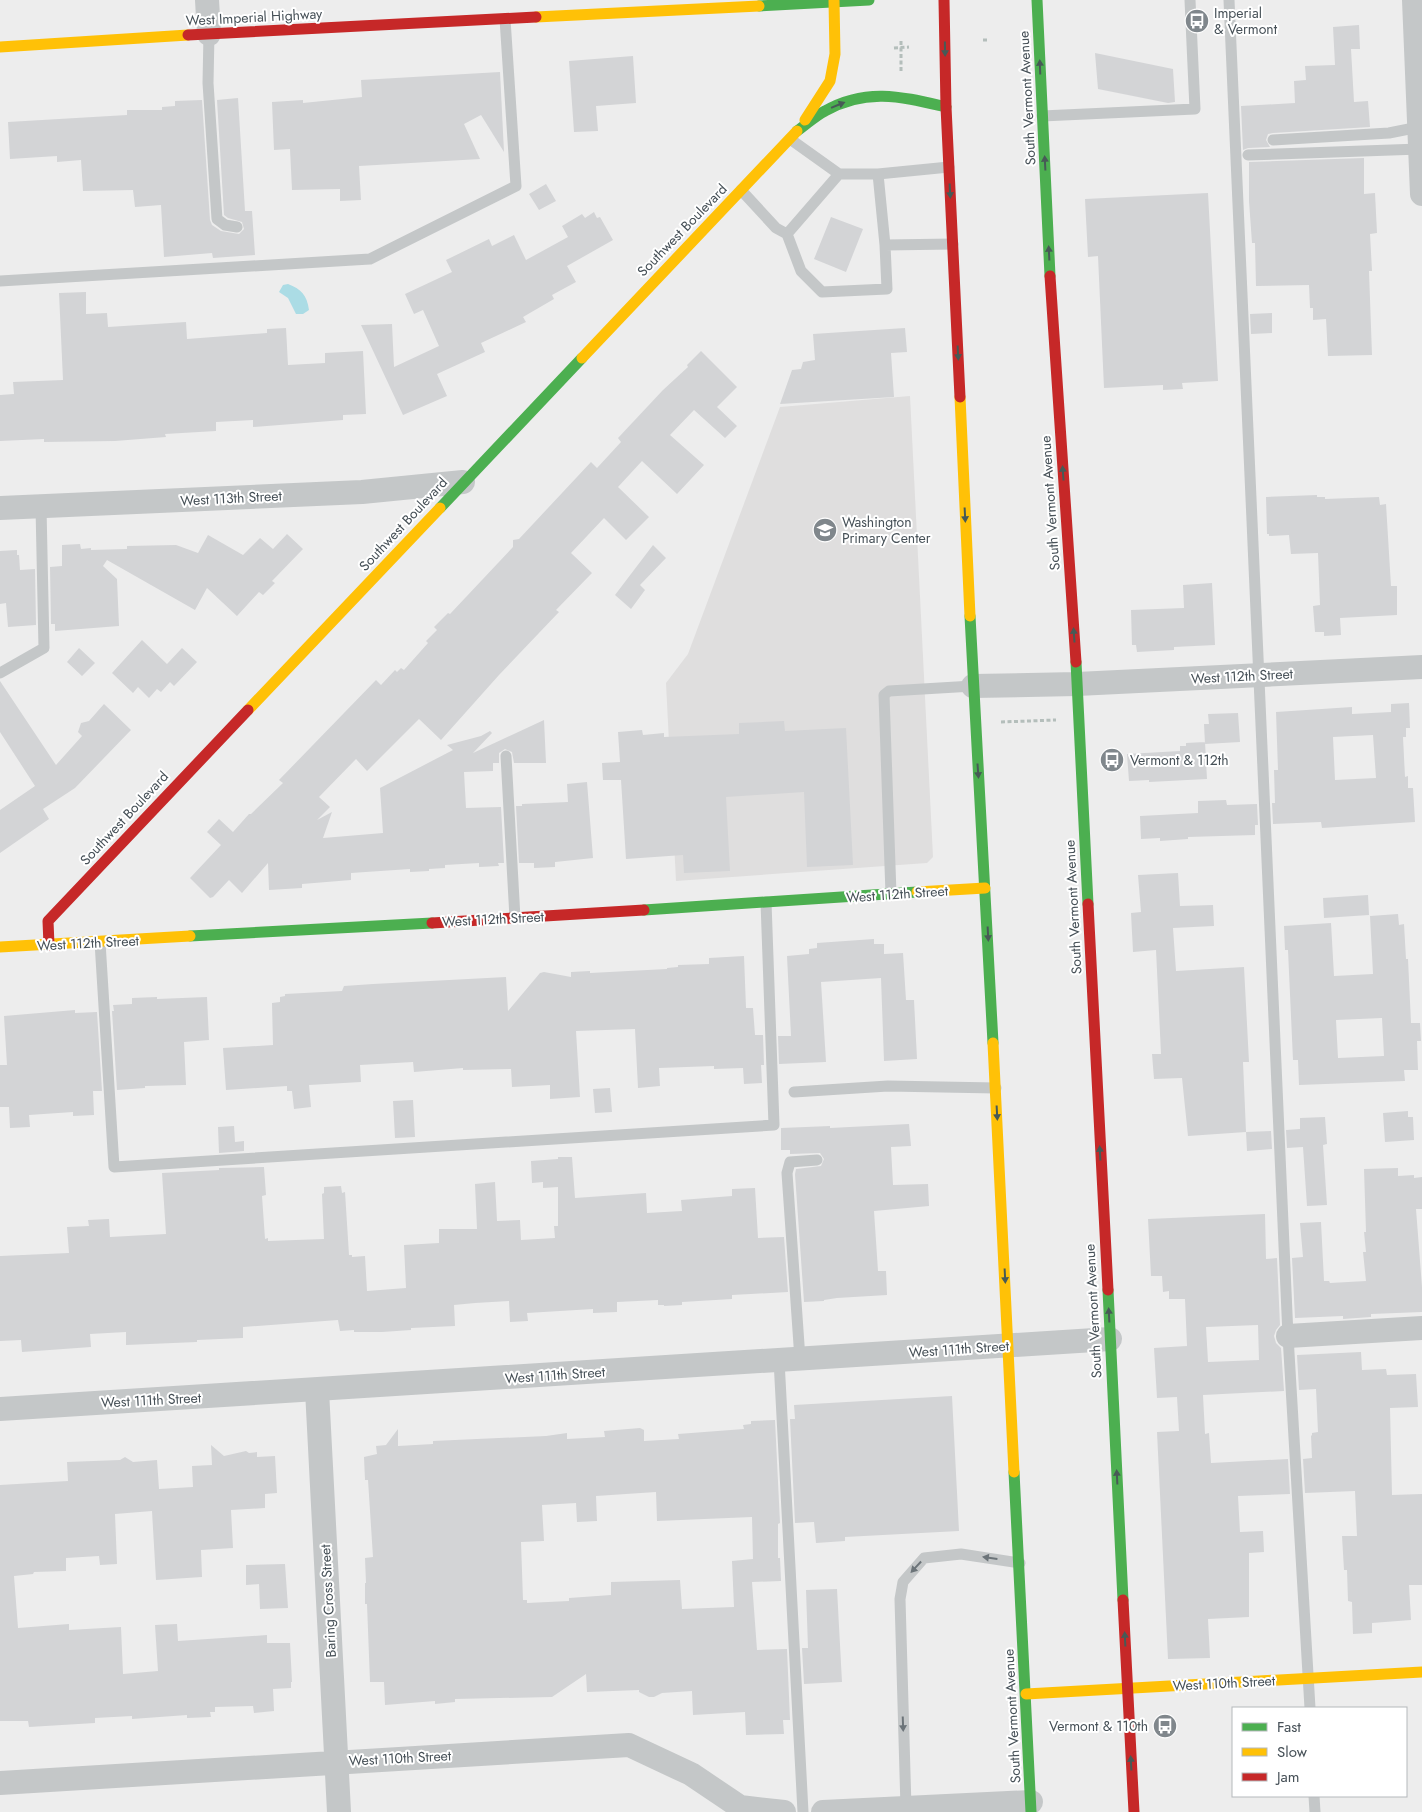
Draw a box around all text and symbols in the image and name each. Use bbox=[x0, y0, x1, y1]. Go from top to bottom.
street label: West Imperial Highway bbox=[185, 3, 324, 31]
place label: Imperial & Vermont bbox=[1214, 3, 1278, 39]
bus stop icon: Imperial & Vermont bbox=[1184, 8, 1210, 34]
street label: South Vermont Avenue bbox=[1013, 30, 1041, 166]
one-way arrow bbox=[941, 41, 949, 57]
one-way arrow bbox=[1036, 59, 1044, 75]
one-way arrow bbox=[831, 100, 845, 108]
one-way arrow bbox=[1040, 155, 1048, 171]
street label: Southwest Boulevard bbox=[633, 179, 731, 281]
one-way arrow bbox=[947, 183, 955, 199]
one-way arrow bbox=[1045, 245, 1053, 261]
one-way arrow bbox=[954, 345, 962, 361]
street label: South Vermont Avenue bbox=[1035, 435, 1065, 571]
one-way arrow bbox=[1059, 465, 1067, 481]
street label: Southwest Boulevard bbox=[354, 473, 452, 575]
street label: West 113th Street bbox=[180, 485, 283, 511]
one-way arrow bbox=[962, 508, 970, 524]
place label: Washington Primary Center bbox=[842, 512, 931, 548]
school or university icon: Washington Primary Center bbox=[812, 517, 838, 543]
one-way arrow bbox=[1069, 627, 1077, 643]
street label: West 112th Street bbox=[1191, 663, 1294, 689]
bus stop icon: Vermont & 112th bbox=[1099, 747, 1125, 773]
place label: Vermont & 112th bbox=[1130, 750, 1229, 770]
one-way arrow bbox=[975, 764, 983, 780]
street label: Southwest Boulevard bbox=[75, 767, 173, 869]
street label: South Vermont Avenue bbox=[1059, 839, 1087, 975]
street label: West 112th Street bbox=[845, 880, 949, 908]
street label: West 112th Street bbox=[442, 906, 545, 932]
one-way arrow bbox=[984, 926, 992, 942]
street label: West 112th Street bbox=[37, 930, 140, 956]
one-way arrow bbox=[993, 1106, 1001, 1122]
one-way arrow bbox=[1096, 1144, 1104, 1160]
street label: South Vermont Avenue bbox=[1079, 1243, 1107, 1379]
one-way arrow bbox=[1001, 1268, 1009, 1284]
one-way arrow bbox=[1104, 1307, 1112, 1323]
street label: West 111th Street bbox=[908, 1335, 1010, 1362]
street label: West 111th Street bbox=[504, 1361, 606, 1388]
street label: West 111th Street bbox=[100, 1387, 202, 1413]
one-way arrow bbox=[1112, 1469, 1120, 1485]
street label: Baring Cross Street bbox=[315, 1543, 341, 1658]
one-way arrow bbox=[982, 1554, 998, 1562]
one-way arrow bbox=[910, 1560, 922, 1572]
one-way arrow bbox=[1121, 1631, 1129, 1647]
street label: South Vermont Avenue bbox=[998, 1648, 1026, 1784]
street label: West 110th Street bbox=[1172, 1670, 1276, 1696]
legend bbox=[1232, 1707, 1407, 1797]
bus stop icon: Vermont & 110th bbox=[1152, 1713, 1178, 1739]
one-way arrow bbox=[900, 1716, 908, 1732]
place label: Vermont & 110th bbox=[1049, 1716, 1148, 1736]
text: Fast bbox=[1277, 1716, 1301, 1738]
text: Slow bbox=[1277, 1741, 1308, 1763]
street label: West 110th Street bbox=[348, 1745, 452, 1771]
one-way arrow bbox=[1127, 1755, 1135, 1771]
text: Jam bbox=[1275, 1766, 1300, 1788]

